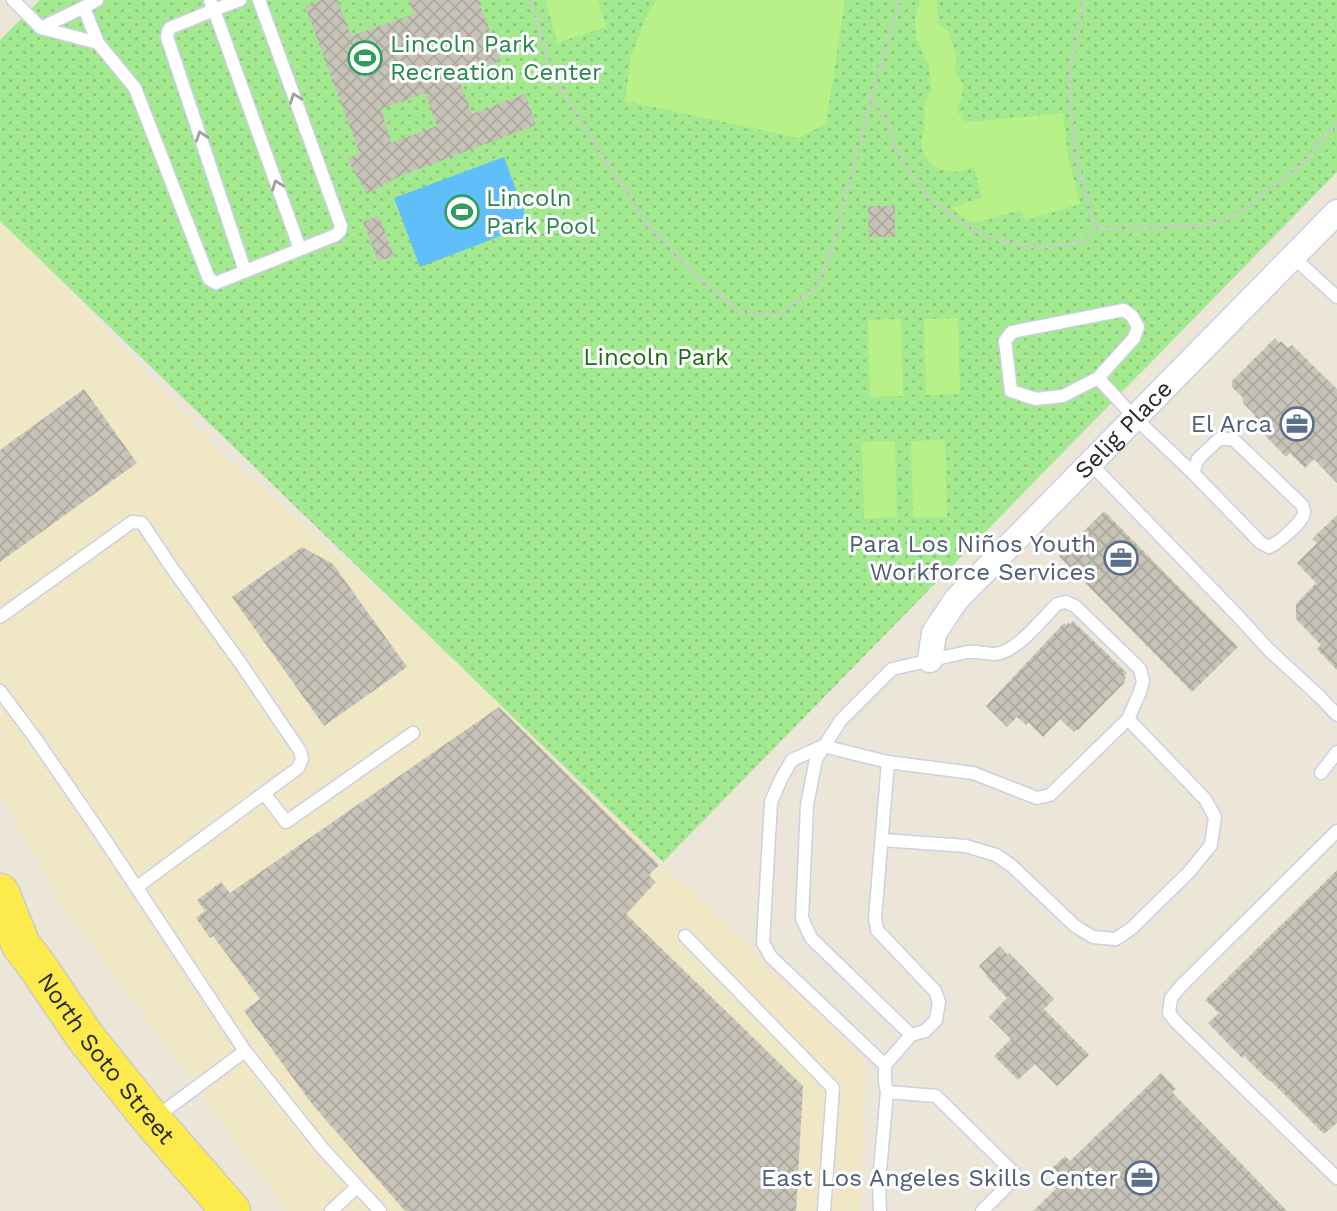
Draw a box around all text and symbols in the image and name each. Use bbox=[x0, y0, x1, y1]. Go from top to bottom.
place label: Lincoln Park Recreation Center bbox=[390, 30, 602, 86]
sports icon: Lincoln Park Recreation Center bbox=[346, 39, 384, 77]
one-way arrow bbox=[289, 92, 303, 104]
one-way arrow bbox=[194, 130, 209, 142]
one-way arrow bbox=[271, 179, 285, 191]
place label: Lincoln Park Pool bbox=[486, 184, 597, 240]
sports icon: Lincoln Park Pool bbox=[443, 193, 481, 231]
park label: Lincoln Park bbox=[583, 343, 729, 371]
street label: Selig Place bbox=[1069, 374, 1178, 485]
office icon: El Arca bbox=[1278, 405, 1316, 443]
place label: El Arca bbox=[1191, 410, 1272, 438]
place label: Para Los Niños Youth Workforce Services bbox=[849, 530, 1096, 586]
office icon: Para Los Niños Youth Workforce Services bbox=[1102, 539, 1140, 577]
street label: North Soto Street bbox=[32, 967, 181, 1150]
office icon: East Los Angeles Skills Center bbox=[1123, 1159, 1161, 1197]
place label: East Los Angeles Skills Center bbox=[761, 1164, 1118, 1192]

